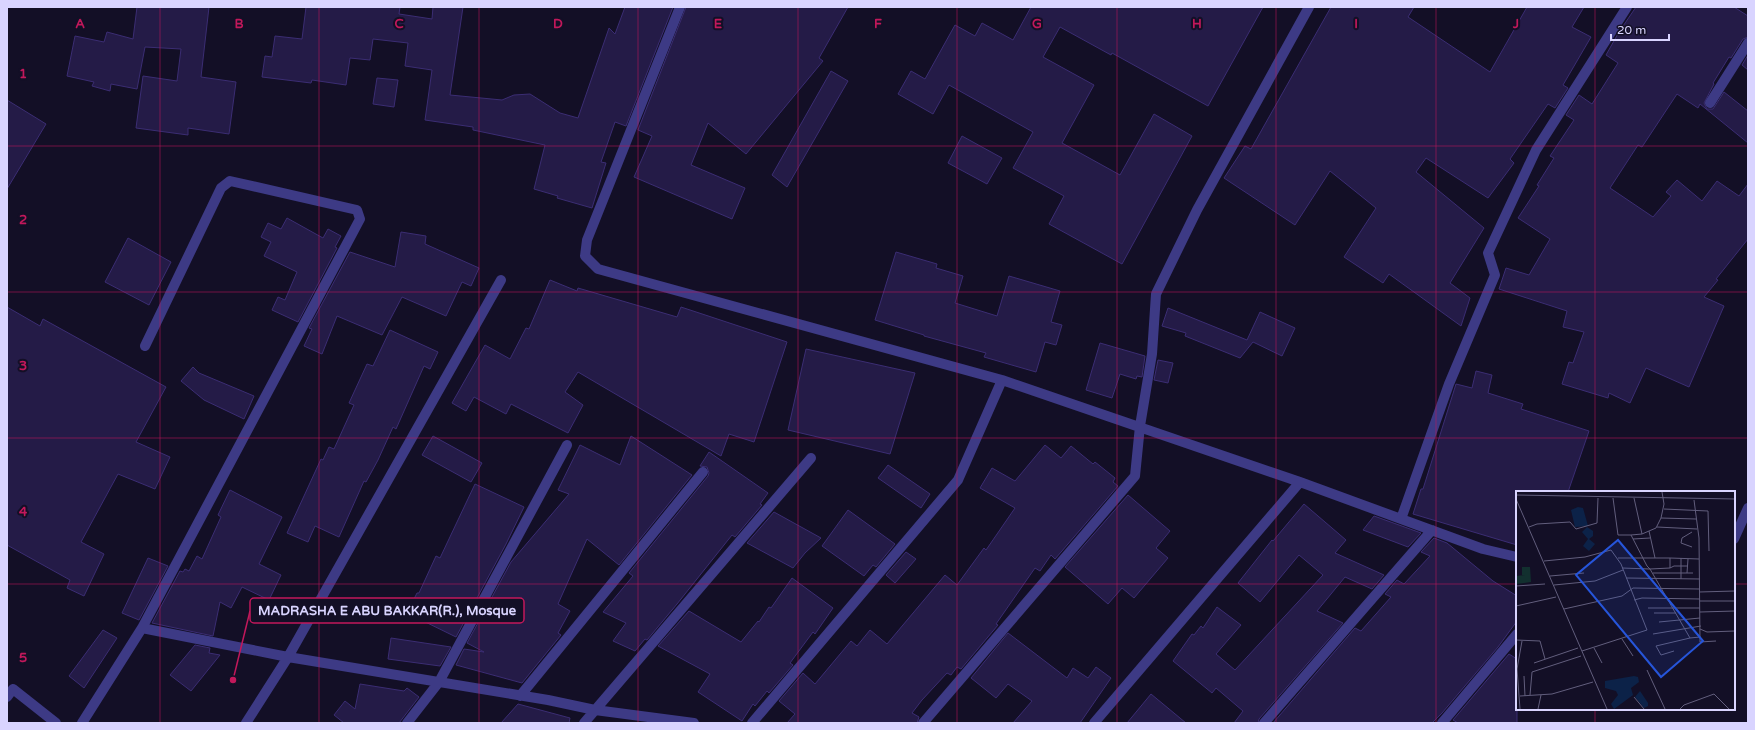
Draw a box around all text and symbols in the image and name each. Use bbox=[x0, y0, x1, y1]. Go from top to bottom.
text: A bbox=[75, 16, 85, 32]
text: B bbox=[234, 16, 244, 32]
text: C bbox=[394, 16, 404, 32]
text: D bbox=[553, 16, 563, 32]
text: E bbox=[714, 16, 722, 32]
text: F bbox=[874, 16, 882, 32]
text: G bbox=[1032, 16, 1042, 32]
text: H bbox=[1192, 16, 1202, 32]
text: I bbox=[1354, 16, 1358, 32]
text: J bbox=[1512, 16, 1519, 32]
scale bar bbox=[1611, 16, 1669, 42]
text: 20 m bbox=[1617, 23, 1646, 37]
text: 1 bbox=[19, 66, 27, 82]
text: 2 bbox=[19, 212, 27, 228]
text: 3 bbox=[19, 358, 27, 374]
inset map bbox=[1516, 491, 1735, 710]
text: 4 bbox=[19, 504, 28, 520]
callout: MADRASHA E ABU BAKKAR(R.), Mosque bbox=[250, 598, 524, 623]
text: MADRASHA E ABU BAKKAR(R.), Mosque bbox=[258, 603, 517, 619]
text: 5 bbox=[19, 650, 27, 666]

